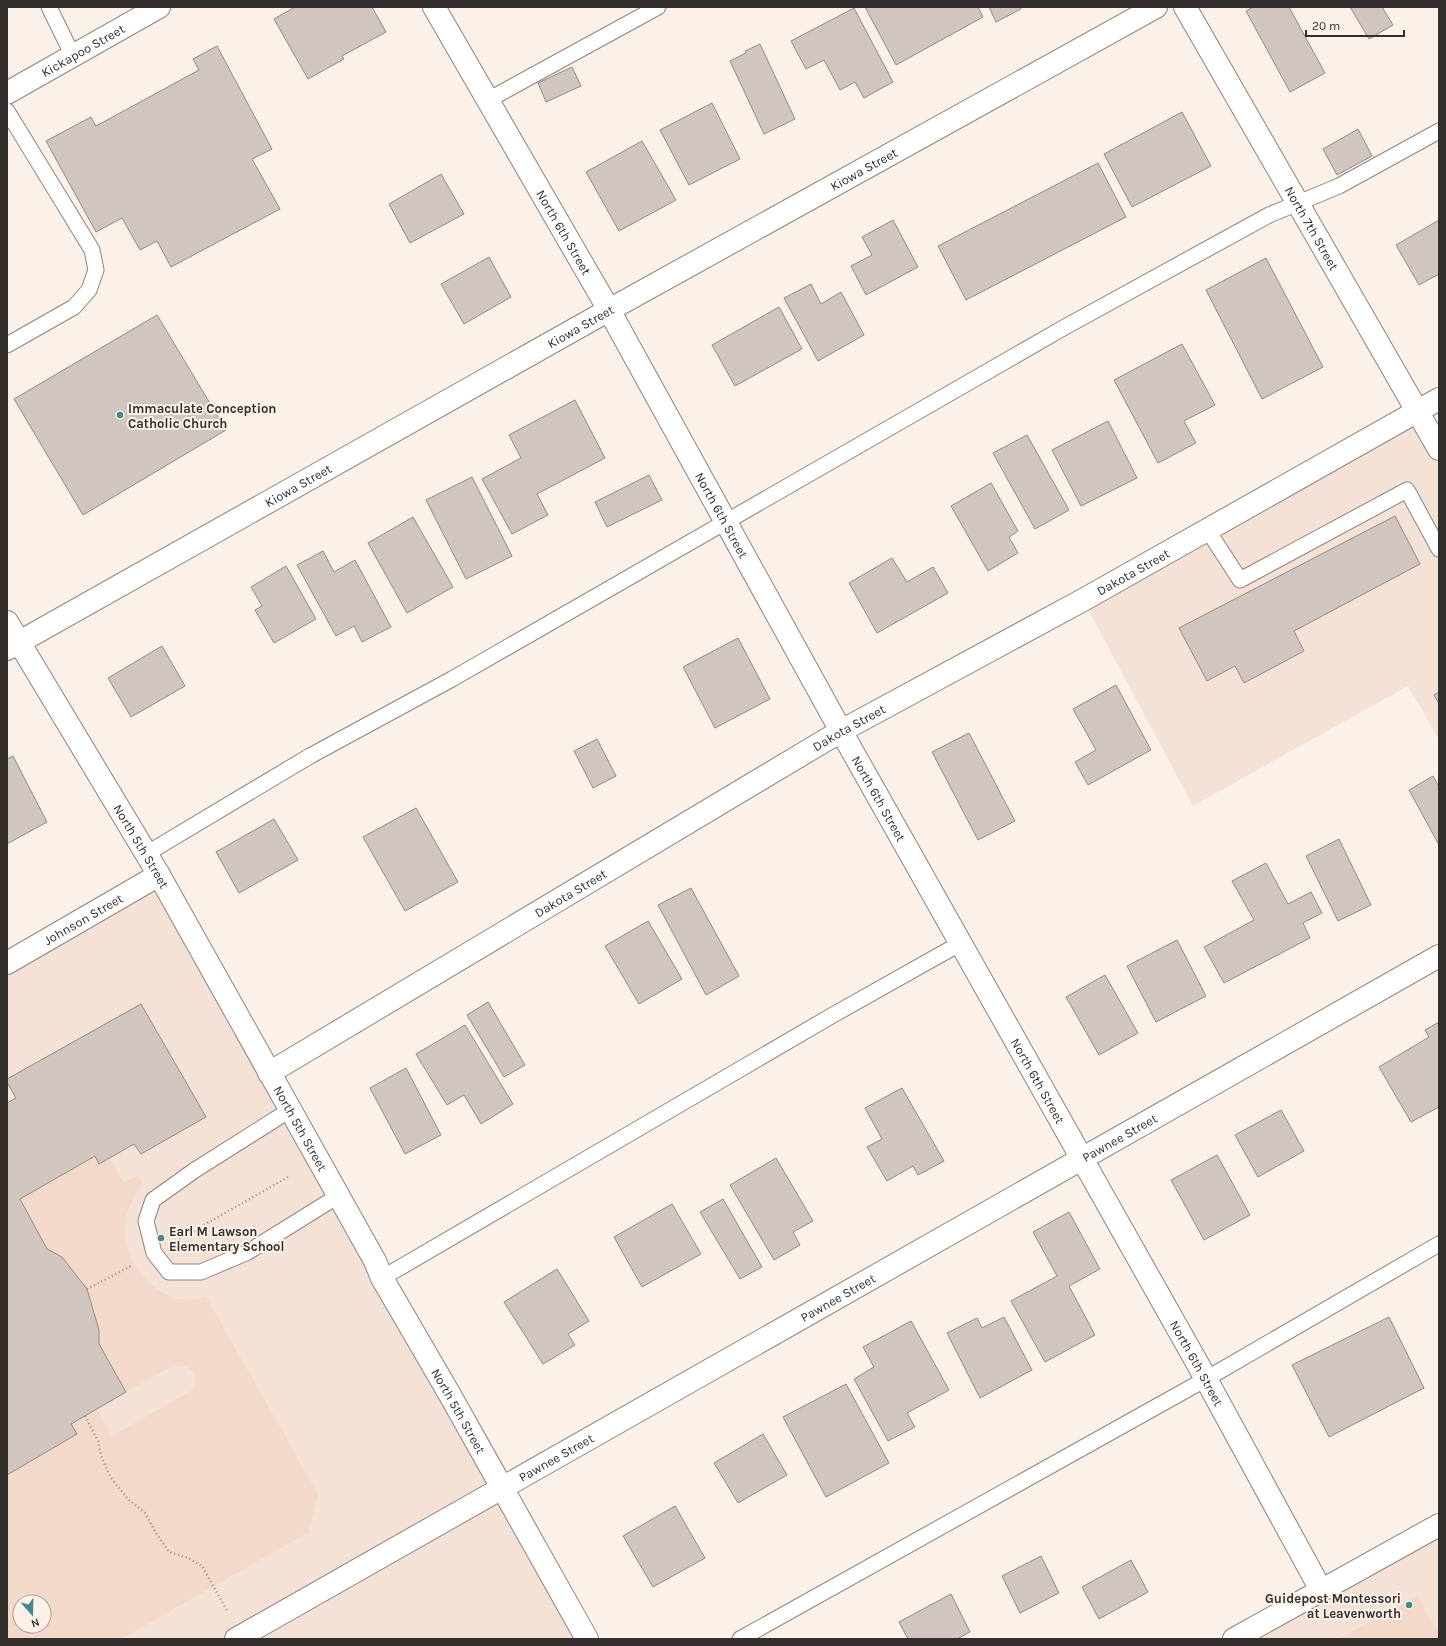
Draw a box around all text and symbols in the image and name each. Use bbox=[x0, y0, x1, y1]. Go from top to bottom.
scale bar bbox=[1306, 12, 1404, 38]
text: 20 m bbox=[1312, 19, 1340, 33]
street label: Kickapoo Street bbox=[39, 21, 128, 80]
street label: Kiowa Street bbox=[828, 145, 900, 194]
street label: North 7th Street bbox=[1282, 184, 1342, 273]
street label: North 6th Street bbox=[533, 187, 594, 278]
street label: Kiowa Street bbox=[545, 302, 617, 351]
place label: Immaculate Conception Catholic Church bbox=[128, 401, 276, 431]
marker: Immaculate Conception Catholic Church bbox=[115, 410, 125, 420]
street label: Kiowa Street bbox=[262, 461, 334, 510]
street label: North 6th Street bbox=[692, 470, 751, 561]
street label: Dakota Street bbox=[1094, 546, 1172, 599]
street label: Dakota Street bbox=[810, 701, 888, 754]
street label: North 6th Street bbox=[849, 753, 909, 844]
street label: North 5th Street bbox=[110, 801, 172, 891]
street label: Dakota Street bbox=[532, 866, 609, 921]
street label: Johnson Street bbox=[41, 891, 126, 948]
street label: North 6th Street bbox=[1008, 1036, 1068, 1126]
street label: North 5th Street bbox=[270, 1083, 330, 1174]
street label: Pawnee Street bbox=[1080, 1111, 1160, 1165]
place label: Earl M Lawson Elementary School bbox=[169, 1224, 284, 1254]
marker: Earl M Lawson Elementary School bbox=[156, 1233, 166, 1243]
street label: Pawnee Street bbox=[798, 1271, 878, 1325]
street label: North 6th Street bbox=[1167, 1318, 1226, 1409]
street label: North 5th Street bbox=[428, 1366, 488, 1456]
street label: Pawnee Street bbox=[516, 1430, 597, 1485]
place label: Guidepost Montessori at Leavenworth bbox=[1265, 1591, 1401, 1621]
north arrow bbox=[12, 1594, 52, 1634]
marker: Guidepost Montessori at Leavenworth bbox=[1404, 1600, 1414, 1610]
text: N bbox=[29, 1615, 41, 1630]

